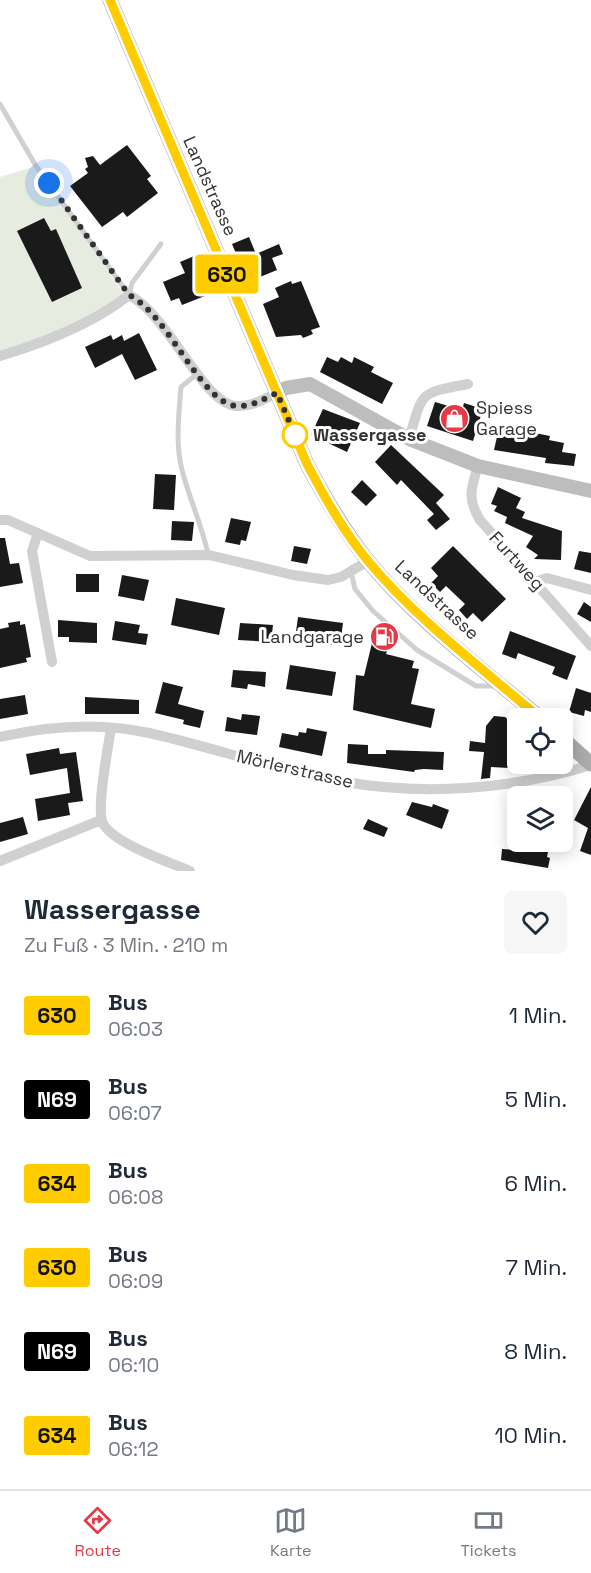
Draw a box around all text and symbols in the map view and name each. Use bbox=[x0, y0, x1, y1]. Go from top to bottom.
street label: Landstrasse bbox=[178, 132, 243, 239]
your location bbox=[34, 168, 64, 198]
line badge: 630 bbox=[192, 254, 262, 294]
text: 630 bbox=[207, 261, 247, 288]
place label: Spiess Garage bbox=[476, 396, 537, 440]
shop icon: Spiess Garage bbox=[439, 402, 471, 434]
marker: Wassergasse bbox=[282, 422, 308, 448]
place label: Wassergasse bbox=[313, 423, 427, 446]
street label: Furtweg bbox=[485, 526, 550, 595]
street label: Landstrasse bbox=[390, 555, 484, 644]
fuel station icon: Landgarage bbox=[369, 621, 401, 653]
place label: Landgarage bbox=[260, 625, 364, 648]
map controls bbox=[507, 708, 573, 852]
button: locate bbox=[507, 708, 573, 774]
street label: Mörlerstrasse bbox=[234, 744, 356, 793]
button: layers bbox=[507, 786, 573, 852]
text: Wassergasse bbox=[24, 891, 201, 927]
button: heart bbox=[504, 891, 567, 954]
text: Zu Fuß · 3 Min. · 210 m bbox=[24, 932, 228, 958]
text: Bus bbox=[108, 988, 148, 1016]
text: 1 Min. bbox=[509, 1001, 567, 1029]
text: 630 bbox=[37, 1002, 77, 1029]
text: 06:03 bbox=[108, 1016, 163, 1042]
text: Bus bbox=[108, 1072, 148, 1100]
text: 5 Min. bbox=[505, 1085, 567, 1113]
text: N69 bbox=[37, 1086, 77, 1113]
text: 06:07 bbox=[108, 1100, 162, 1126]
text: Bus bbox=[108, 1156, 148, 1184]
text: 6 Min. bbox=[504, 1169, 567, 1197]
text: 634 bbox=[37, 1170, 77, 1197]
text: 06:08 bbox=[108, 1184, 163, 1210]
text: Bus bbox=[108, 1240, 148, 1268]
text: 7 Min. bbox=[505, 1253, 567, 1281]
text: 630 bbox=[37, 1254, 77, 1281]
text: 06:09 bbox=[108, 1268, 163, 1294]
text: Bus bbox=[108, 1324, 148, 1352]
text: 8 Min. bbox=[504, 1337, 567, 1365]
text: N69 bbox=[37, 1338, 77, 1365]
text: 06:10 bbox=[108, 1352, 159, 1378]
text: Bus bbox=[108, 1408, 148, 1436]
text: 10 Min. bbox=[495, 1421, 567, 1449]
text: 634 bbox=[37, 1422, 77, 1449]
text: 06:12 bbox=[108, 1436, 159, 1462]
tab: Route bbox=[75, 1504, 121, 1561]
tab: Karte bbox=[270, 1504, 311, 1561]
tab: Tickets bbox=[461, 1504, 516, 1561]

